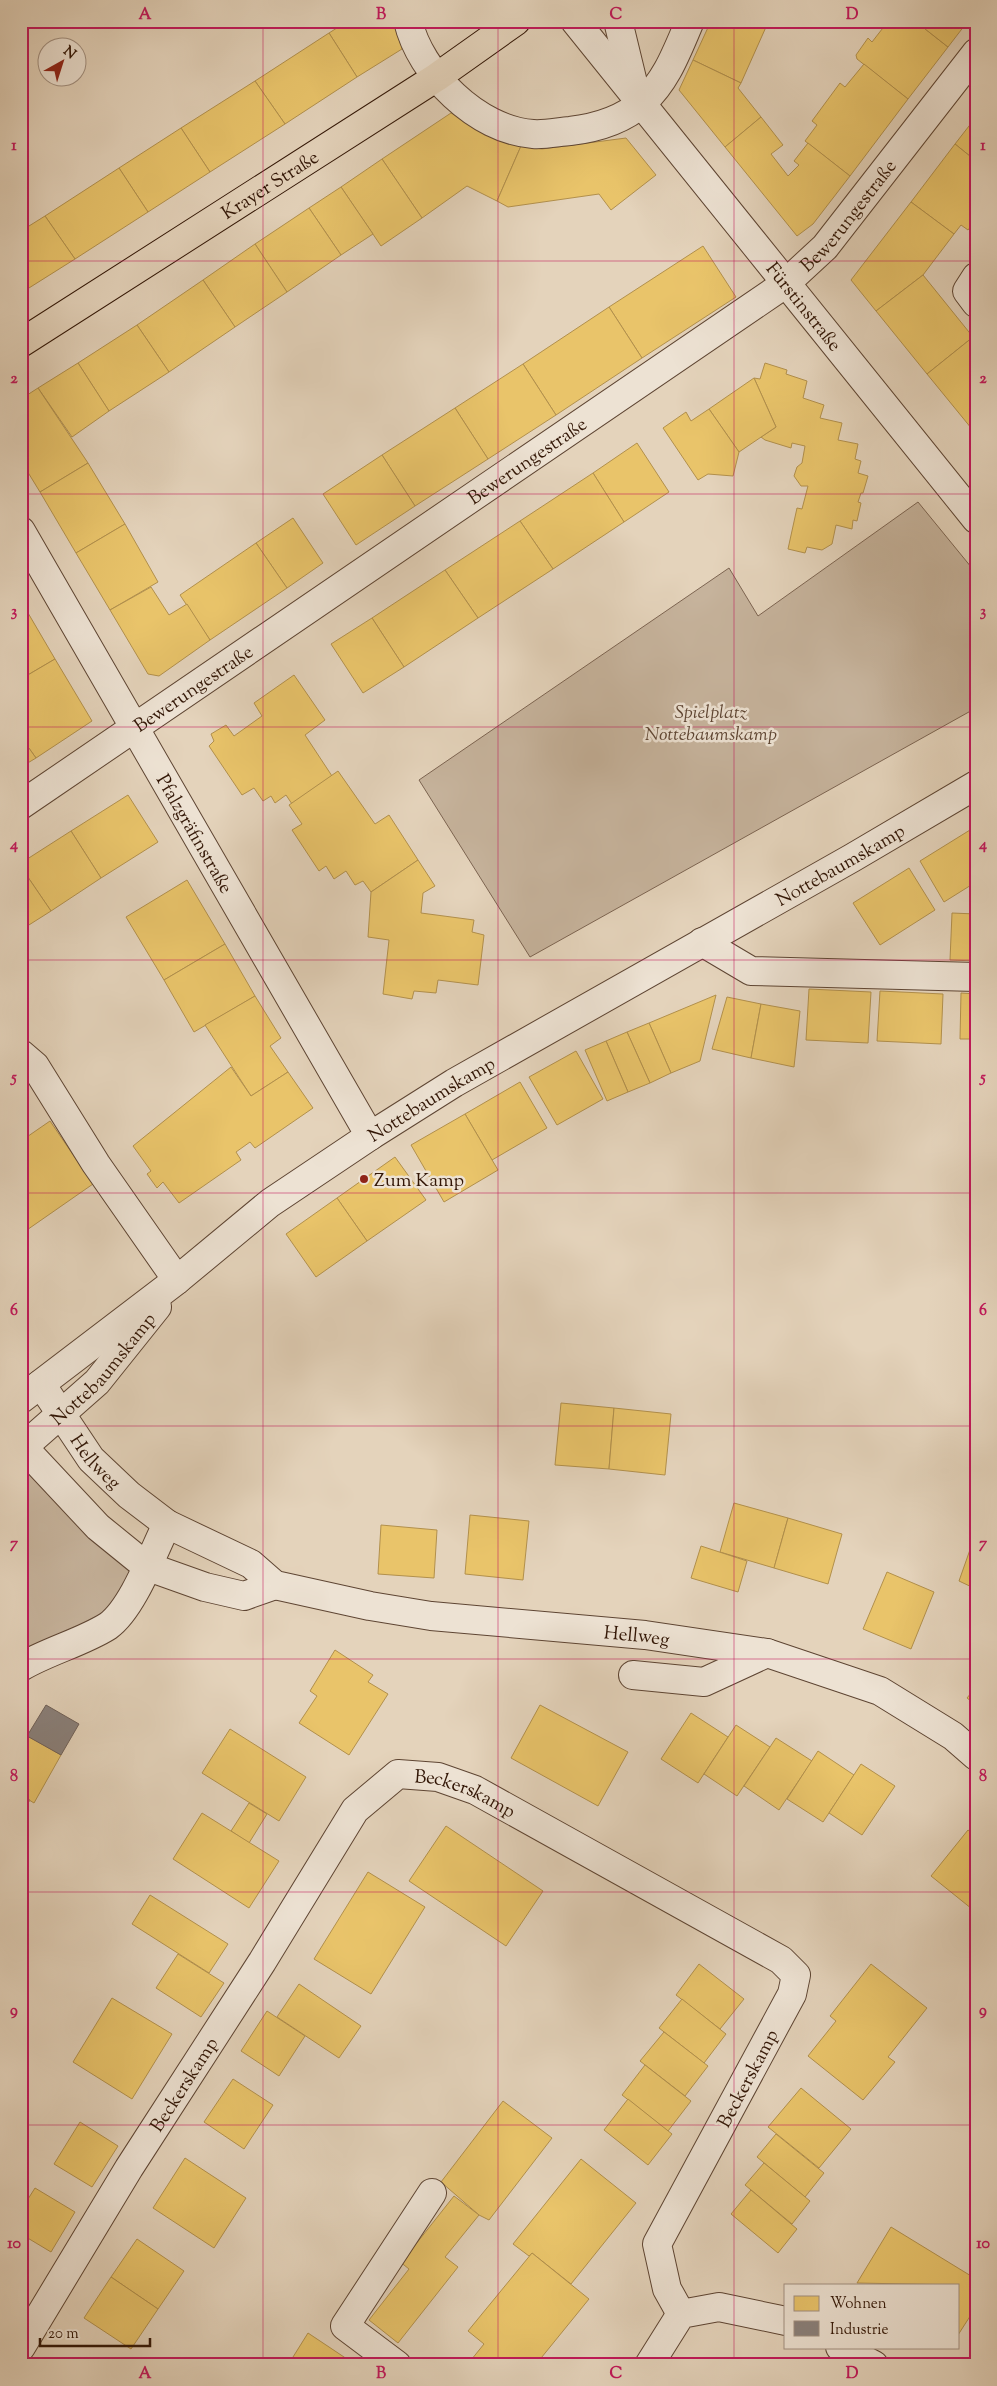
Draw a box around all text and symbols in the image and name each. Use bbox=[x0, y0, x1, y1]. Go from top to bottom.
text: A bbox=[139, 4, 152, 27]
text: B bbox=[376, 4, 386, 27]
text: C bbox=[610, 4, 623, 27]
text: D bbox=[846, 4, 859, 27]
north arrow bbox=[38, 38, 88, 88]
text: N bbox=[58, 42, 80, 65]
text: 1 bbox=[11, 135, 17, 158]
text: 1 bbox=[980, 135, 986, 158]
street label: Krayer Straße bbox=[217, 145, 325, 227]
street label: Bewerungestraße bbox=[795, 155, 904, 280]
street label: Fürstinstraße bbox=[758, 257, 847, 358]
text: 2 bbox=[10, 368, 18, 391]
text: 2 bbox=[979, 368, 987, 391]
street label: Bewerungestraße bbox=[463, 412, 593, 513]
text: 3 bbox=[11, 601, 18, 624]
text: 3 bbox=[980, 601, 987, 624]
street label: Bewerungestraße bbox=[129, 639, 259, 740]
park label: Spielplatz Nottebaumskamp bbox=[645, 700, 777, 749]
street label: Pfalzgräfinstraße bbox=[148, 770, 238, 899]
street label: Nottebaumskamp bbox=[771, 819, 911, 914]
text: 4 bbox=[9, 834, 18, 857]
text: 4 bbox=[978, 834, 987, 857]
street label: Nottebaumskamp bbox=[363, 1051, 501, 1150]
text: 5 bbox=[9, 1067, 17, 1090]
text: 5 bbox=[978, 1067, 986, 1090]
place label: Zum Kamp bbox=[374, 1168, 464, 1195]
marker: Zum Kamp bbox=[358, 1173, 370, 1185]
text: 6 bbox=[10, 1300, 18, 1323]
text: 6 bbox=[979, 1300, 987, 1323]
street label: Nottebaumskamp bbox=[46, 1308, 163, 1433]
street label: Hellweg bbox=[62, 1429, 126, 1497]
text: 7 bbox=[10, 1533, 19, 1556]
text: 7 bbox=[979, 1533, 988, 1556]
street label: Hellweg bbox=[603, 1620, 671, 1654]
street label: Beckerskamp bbox=[413, 1764, 520, 1826]
text: 8 bbox=[10, 1766, 18, 1789]
text: 8 bbox=[979, 1766, 987, 1789]
text: 9 bbox=[10, 2000, 18, 2023]
text: 9 bbox=[979, 2000, 987, 2023]
street label: Beckerskamp bbox=[712, 2025, 786, 2133]
street label: Beckerskamp bbox=[145, 2033, 226, 2138]
text: 10 bbox=[7, 2233, 21, 2256]
text: 10 bbox=[976, 2233, 990, 2256]
legend bbox=[784, 2284, 960, 2348]
text: Wohnen bbox=[830, 2294, 887, 2315]
scale bar bbox=[40, 2316, 150, 2348]
text: Industrie bbox=[830, 2320, 888, 2341]
text: 20 m bbox=[48, 2324, 79, 2345]
text: A bbox=[139, 2363, 152, 2386]
text: B bbox=[376, 2363, 386, 2386]
text: C bbox=[610, 2363, 623, 2386]
text: D bbox=[846, 2363, 859, 2386]

